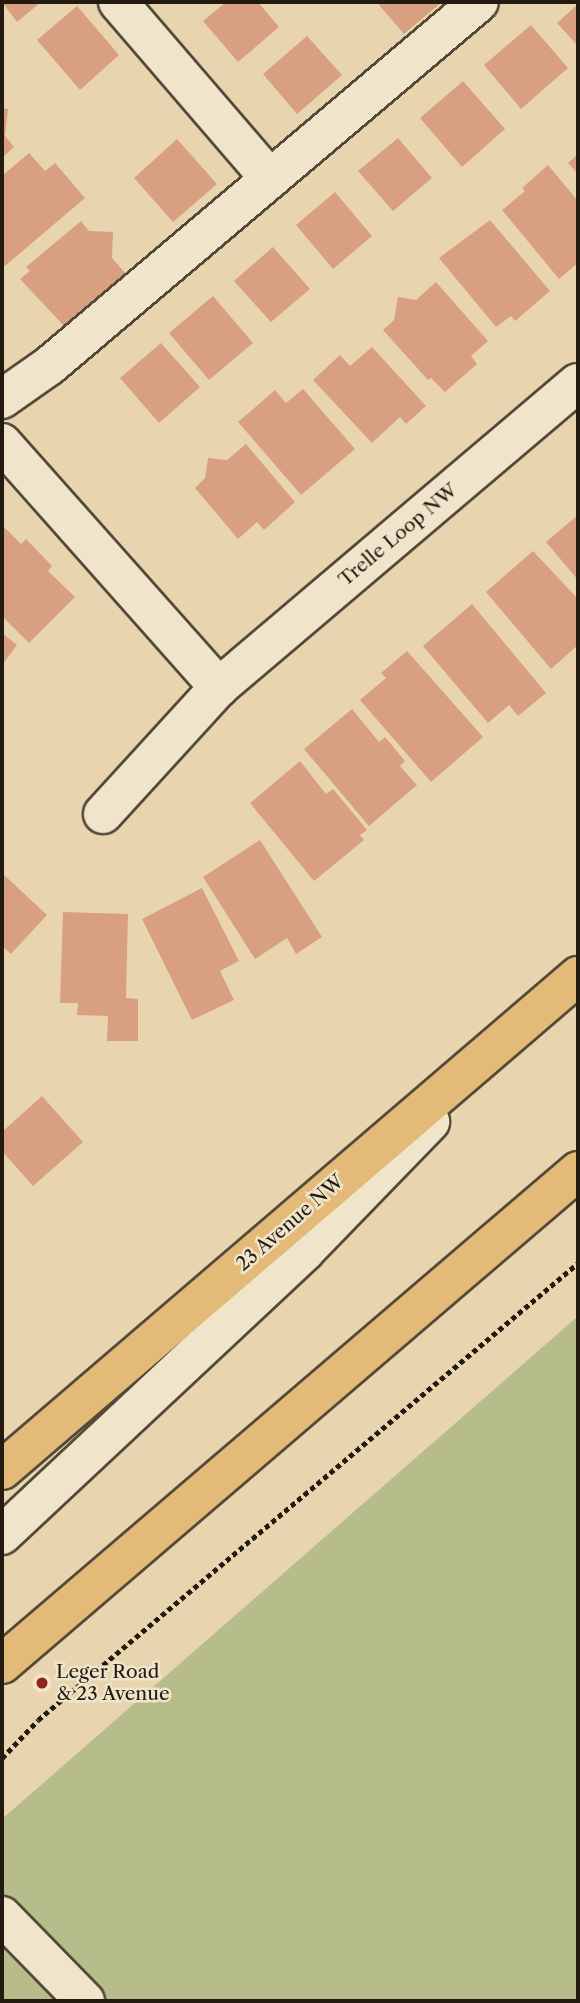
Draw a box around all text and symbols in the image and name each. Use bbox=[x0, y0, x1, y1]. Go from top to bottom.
street label: Trelle Loop NW bbox=[334, 479, 462, 591]
street label: 23 Avenue NW bbox=[231, 1170, 349, 1276]
place label: Leger Road & 23 Avenue bbox=[56, 1661, 170, 1705]
marker: Leger Road & 23 Avenue bbox=[34, 1675, 50, 1691]

